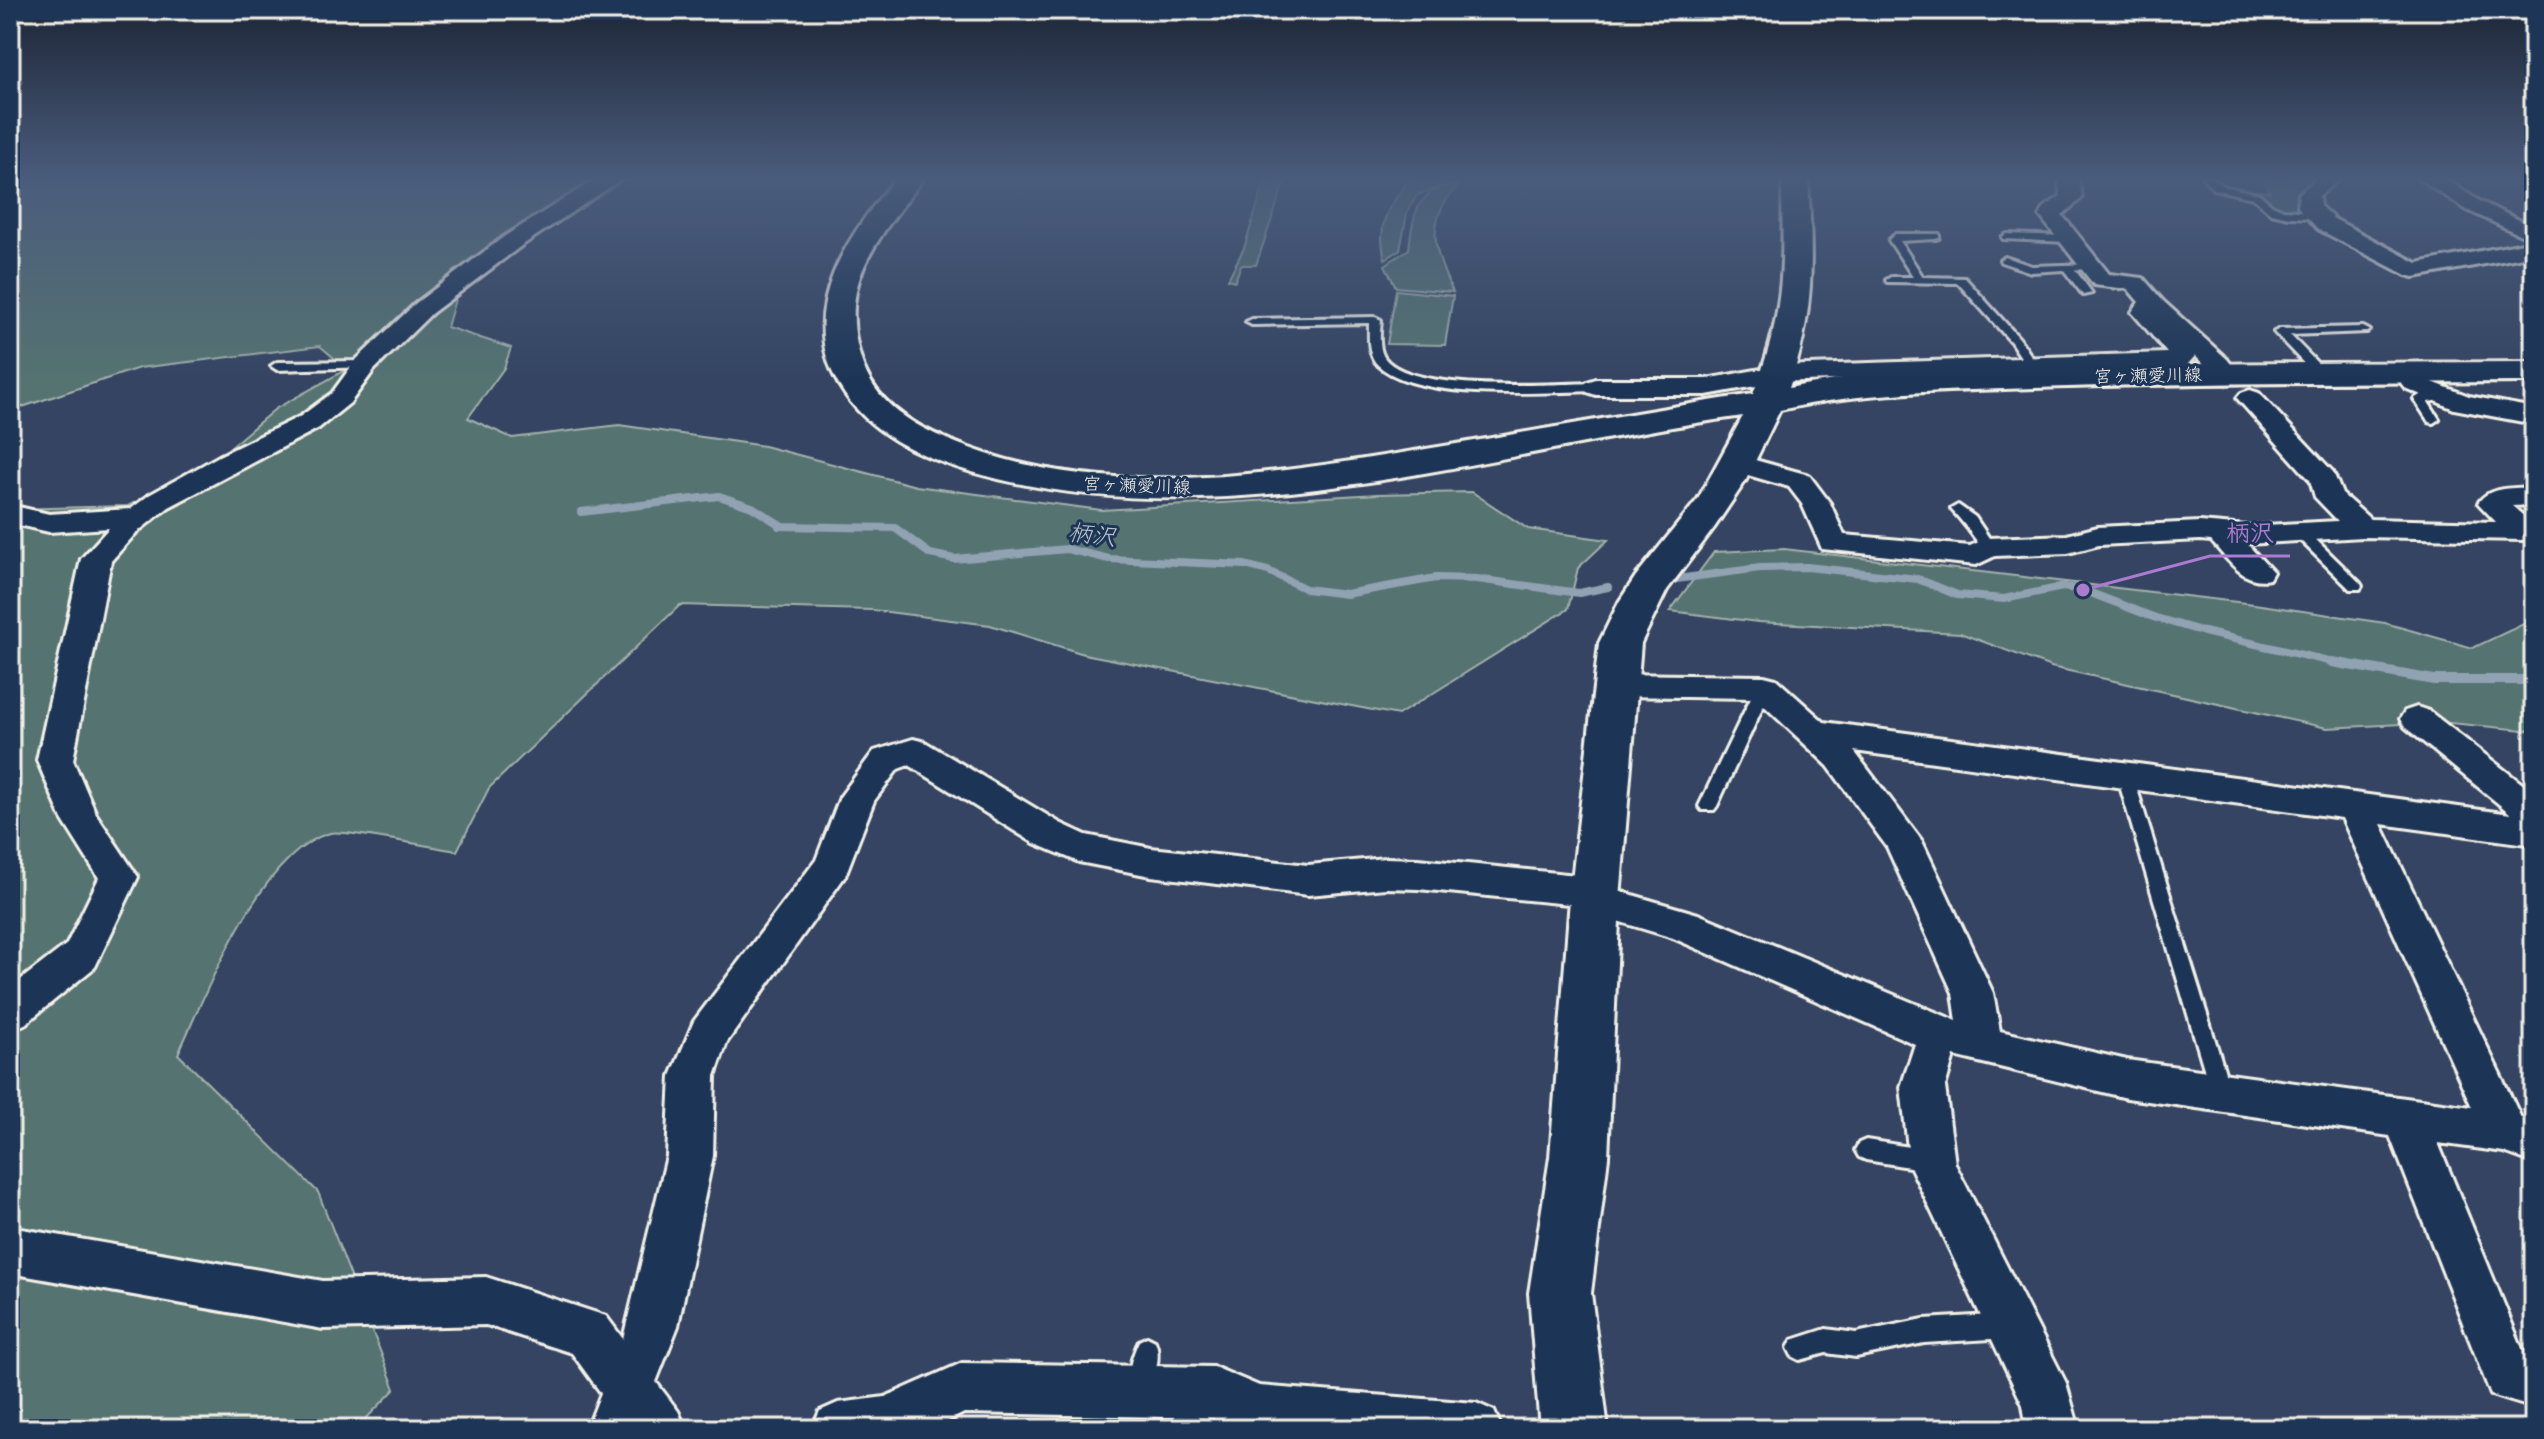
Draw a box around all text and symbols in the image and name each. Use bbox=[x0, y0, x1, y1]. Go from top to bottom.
street label: 宮ヶ瀬愛川線 bbox=[2094, 365, 2202, 387]
street label: 宮ヶ瀬愛川線 bbox=[1083, 474, 1191, 498]
callout: 柄沢 bbox=[2210, 508, 2290, 556]
water label: 柄沢 bbox=[1066, 518, 1119, 552]
text: 柄沢 bbox=[2226, 519, 2274, 548]

